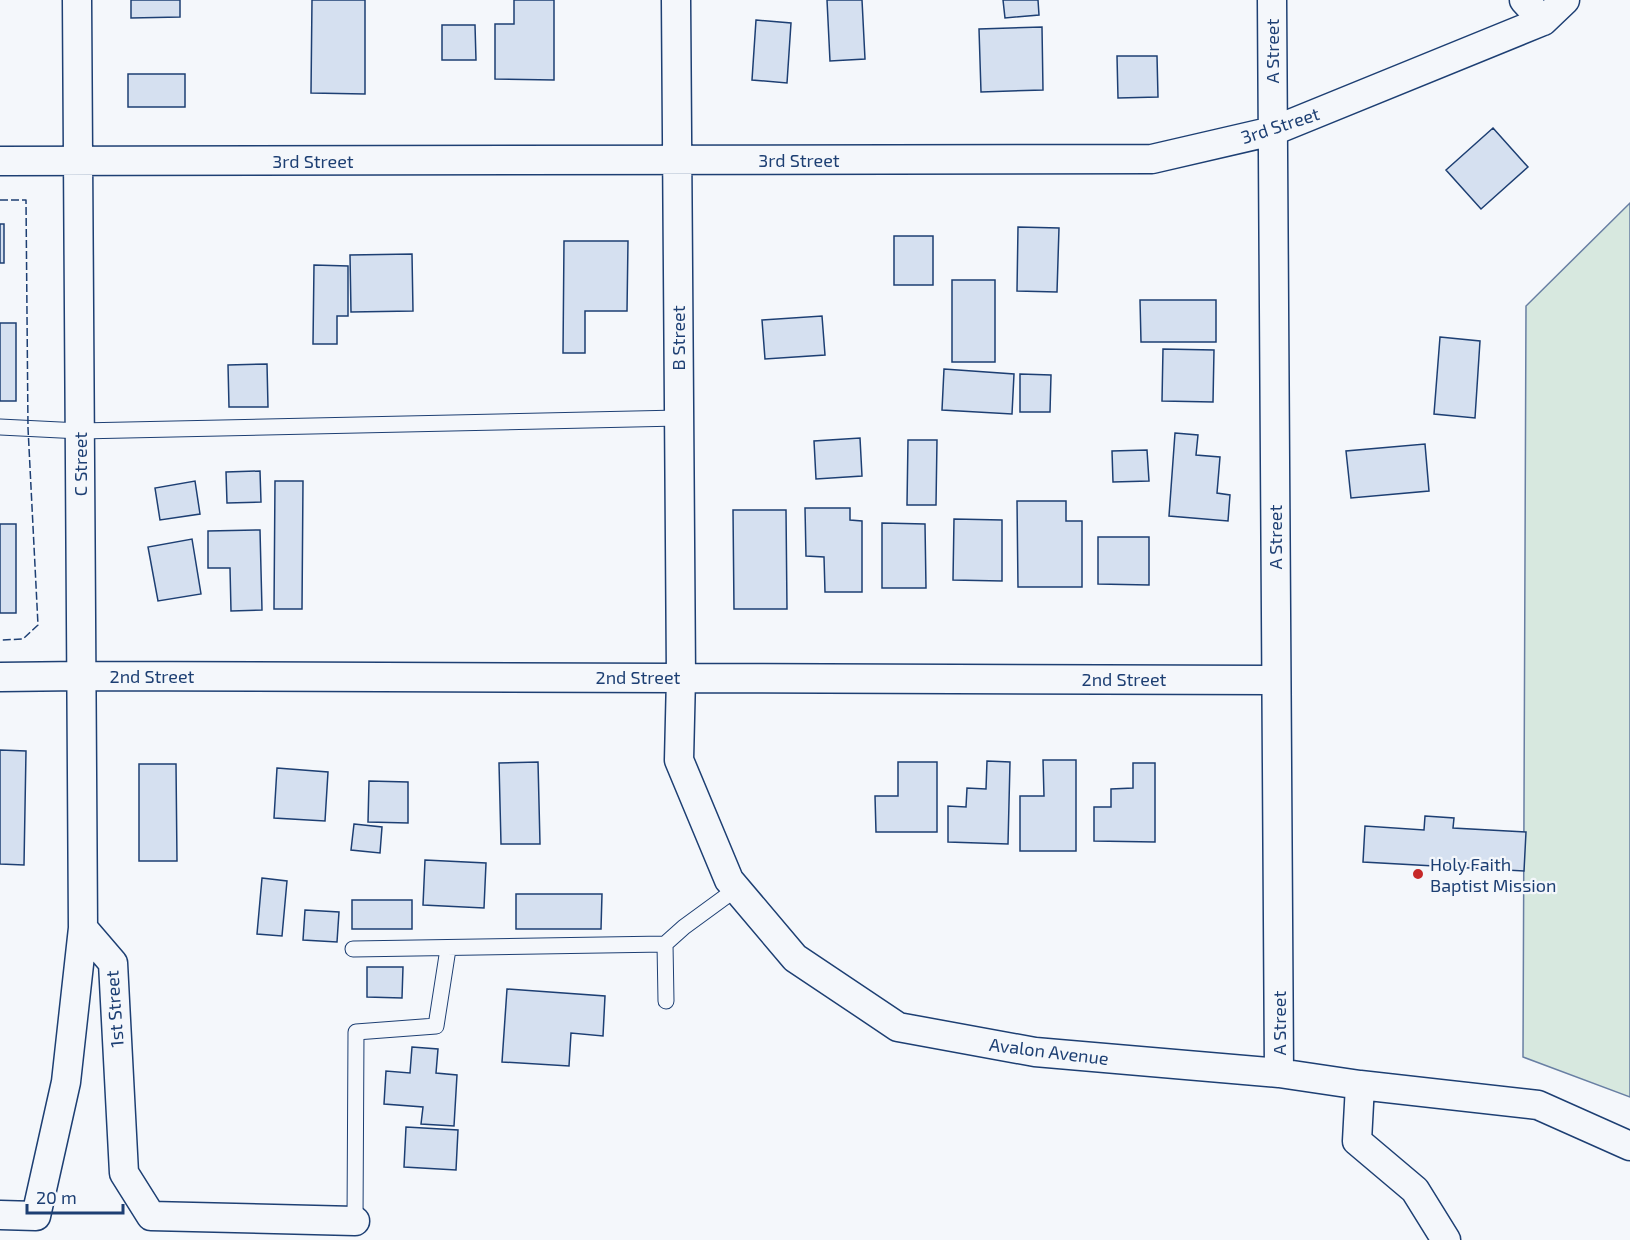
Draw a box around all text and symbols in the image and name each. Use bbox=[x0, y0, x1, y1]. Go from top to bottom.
street label: A Street bbox=[1261, 18, 1283, 83]
street label: 3rd Street bbox=[1238, 102, 1322, 148]
street label: 3rd Street bbox=[758, 149, 840, 171]
street label: 3rd Street bbox=[272, 150, 354, 172]
street label: B Street bbox=[667, 305, 689, 371]
street label: C Street bbox=[69, 432, 91, 496]
street label: A Street bbox=[1264, 504, 1286, 569]
street label: 2nd Street bbox=[110, 665, 195, 687]
street label: 2nd Street bbox=[596, 666, 681, 688]
street label: 2nd Street bbox=[1082, 668, 1167, 690]
place label: Holy Faith Baptist Mission bbox=[1430, 853, 1557, 896]
marker: Holy Faith Baptist Mission bbox=[1411, 867, 1425, 881]
street label: 1st Street bbox=[100, 970, 128, 1048]
street label: A Street bbox=[1268, 990, 1290, 1055]
street label: Avalon Avenue bbox=[988, 1033, 1110, 1069]
scale bar bbox=[27, 1177, 123, 1215]
text: 20 m bbox=[36, 1186, 77, 1208]

